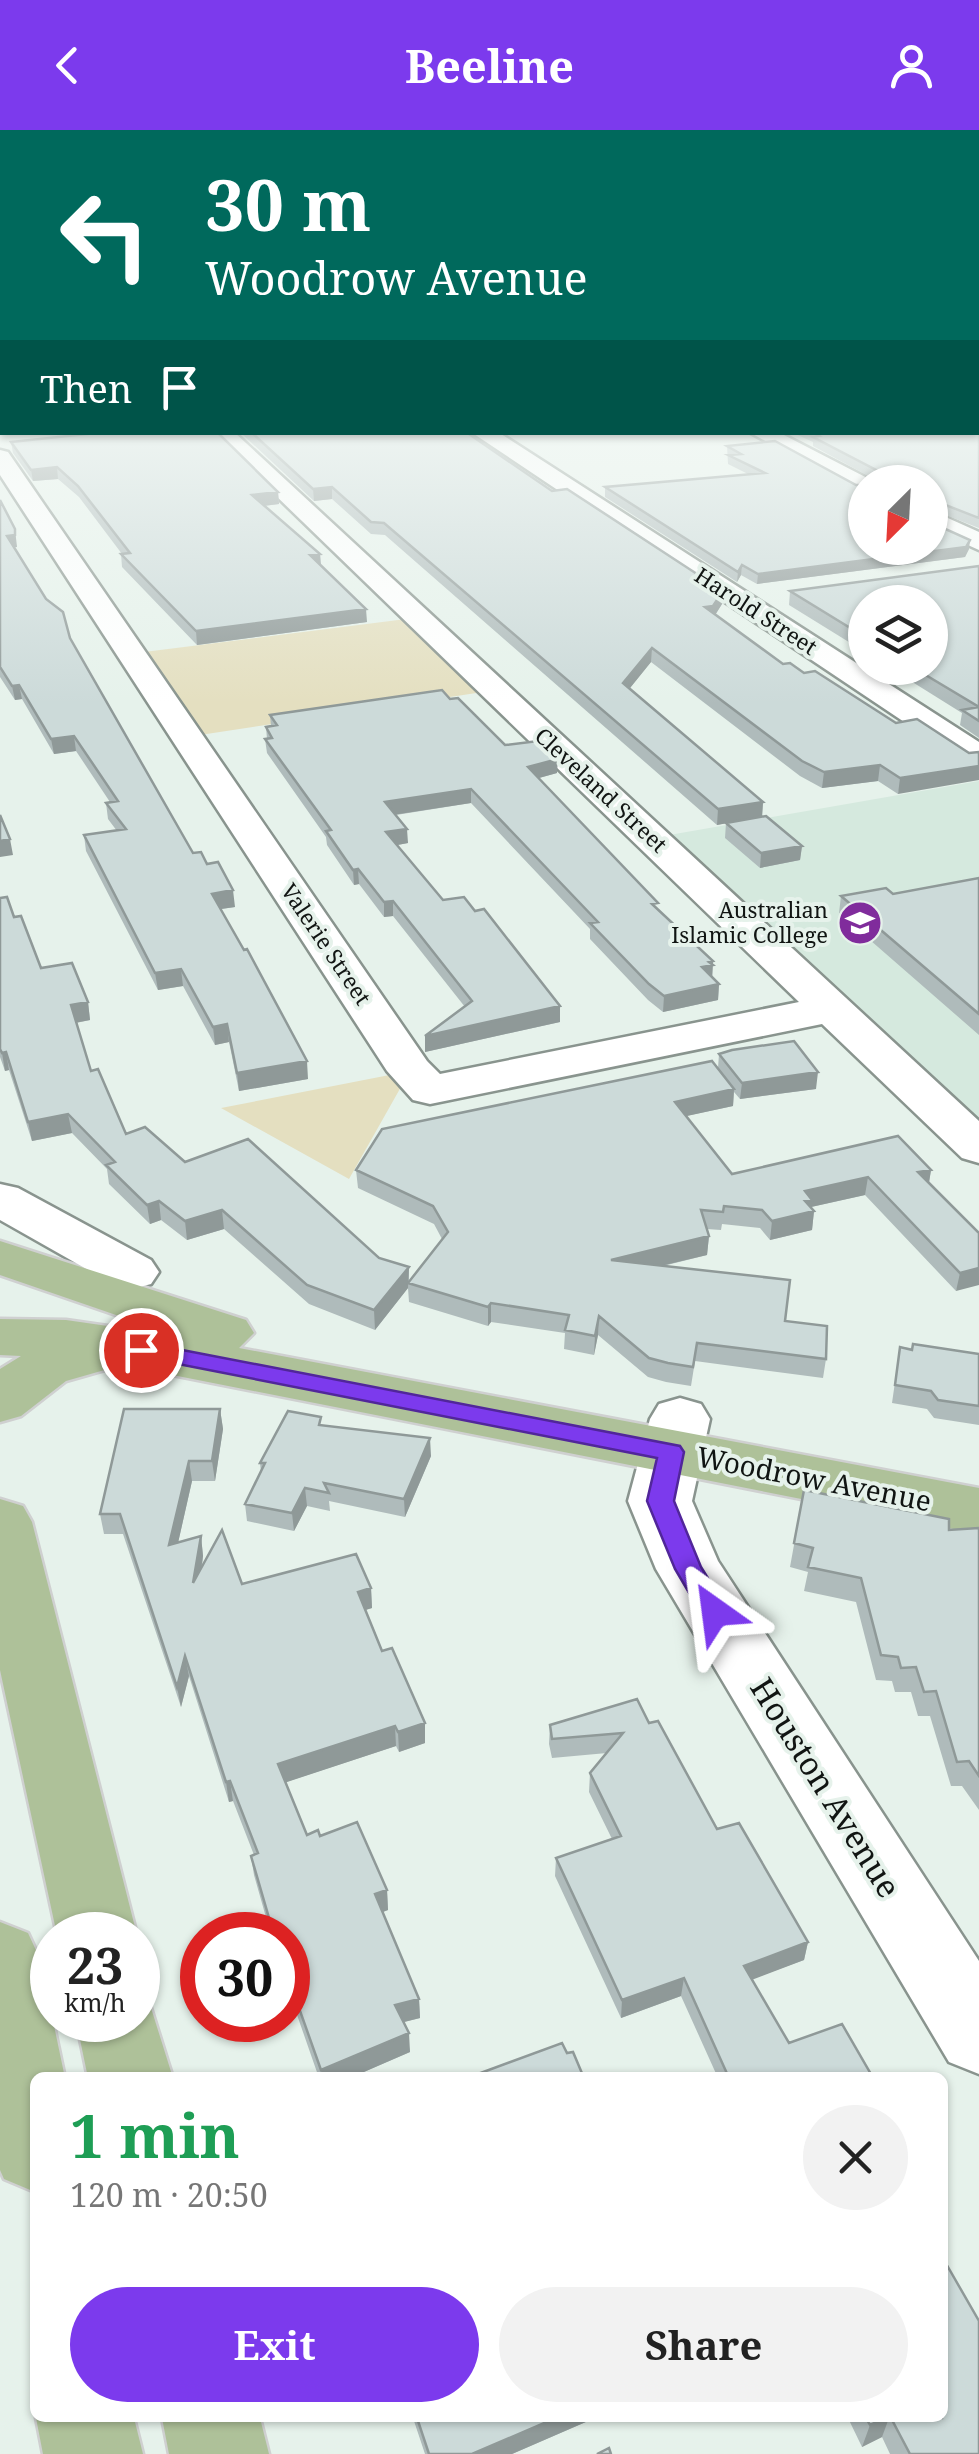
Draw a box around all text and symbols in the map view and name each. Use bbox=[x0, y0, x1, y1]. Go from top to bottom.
text: Beeline bbox=[405, 35, 574, 96]
icon: back bbox=[40, 38, 95, 93]
icon: person bbox=[884, 38, 939, 93]
text: 30 m bbox=[205, 156, 371, 252]
icon: left bbox=[40, 170, 170, 300]
text: Woodrow Avenue bbox=[205, 247, 587, 308]
icon: arrive bbox=[152, 360, 207, 415]
text: Then bbox=[40, 362, 132, 414]
north arrow bbox=[848, 465, 948, 565]
map controls bbox=[848, 465, 948, 685]
street label: Harold Street bbox=[690, 559, 824, 661]
button: layers bbox=[848, 585, 948, 685]
street label: Cleveland Street bbox=[529, 720, 674, 859]
street label: Valerie Street bbox=[275, 877, 379, 1010]
place label: Australian Islamic College bbox=[671, 894, 828, 949]
school or university icon: Australian Islamic College bbox=[837, 900, 883, 946]
pin bbox=[99, 1308, 184, 1393]
icon: arrive bbox=[114, 1323, 169, 1378]
street label: Woodrow Avenue bbox=[694, 1437, 935, 1519]
position arrow bbox=[663, 1560, 767, 1664]
street label: Houston Avenue bbox=[741, 1669, 911, 1905]
speed limit sign: 30 bbox=[180, 1912, 310, 2042]
text: 23 bbox=[67, 1931, 123, 1999]
text: km/h bbox=[64, 1985, 126, 2019]
text: 1 min bbox=[70, 2094, 240, 2176]
button: close bbox=[803, 2105, 908, 2210]
text: 120 m · 20:50 bbox=[70, 2173, 268, 2216]
button: Exit bbox=[70, 2287, 479, 2402]
button: Share bbox=[499, 2287, 908, 2402]

